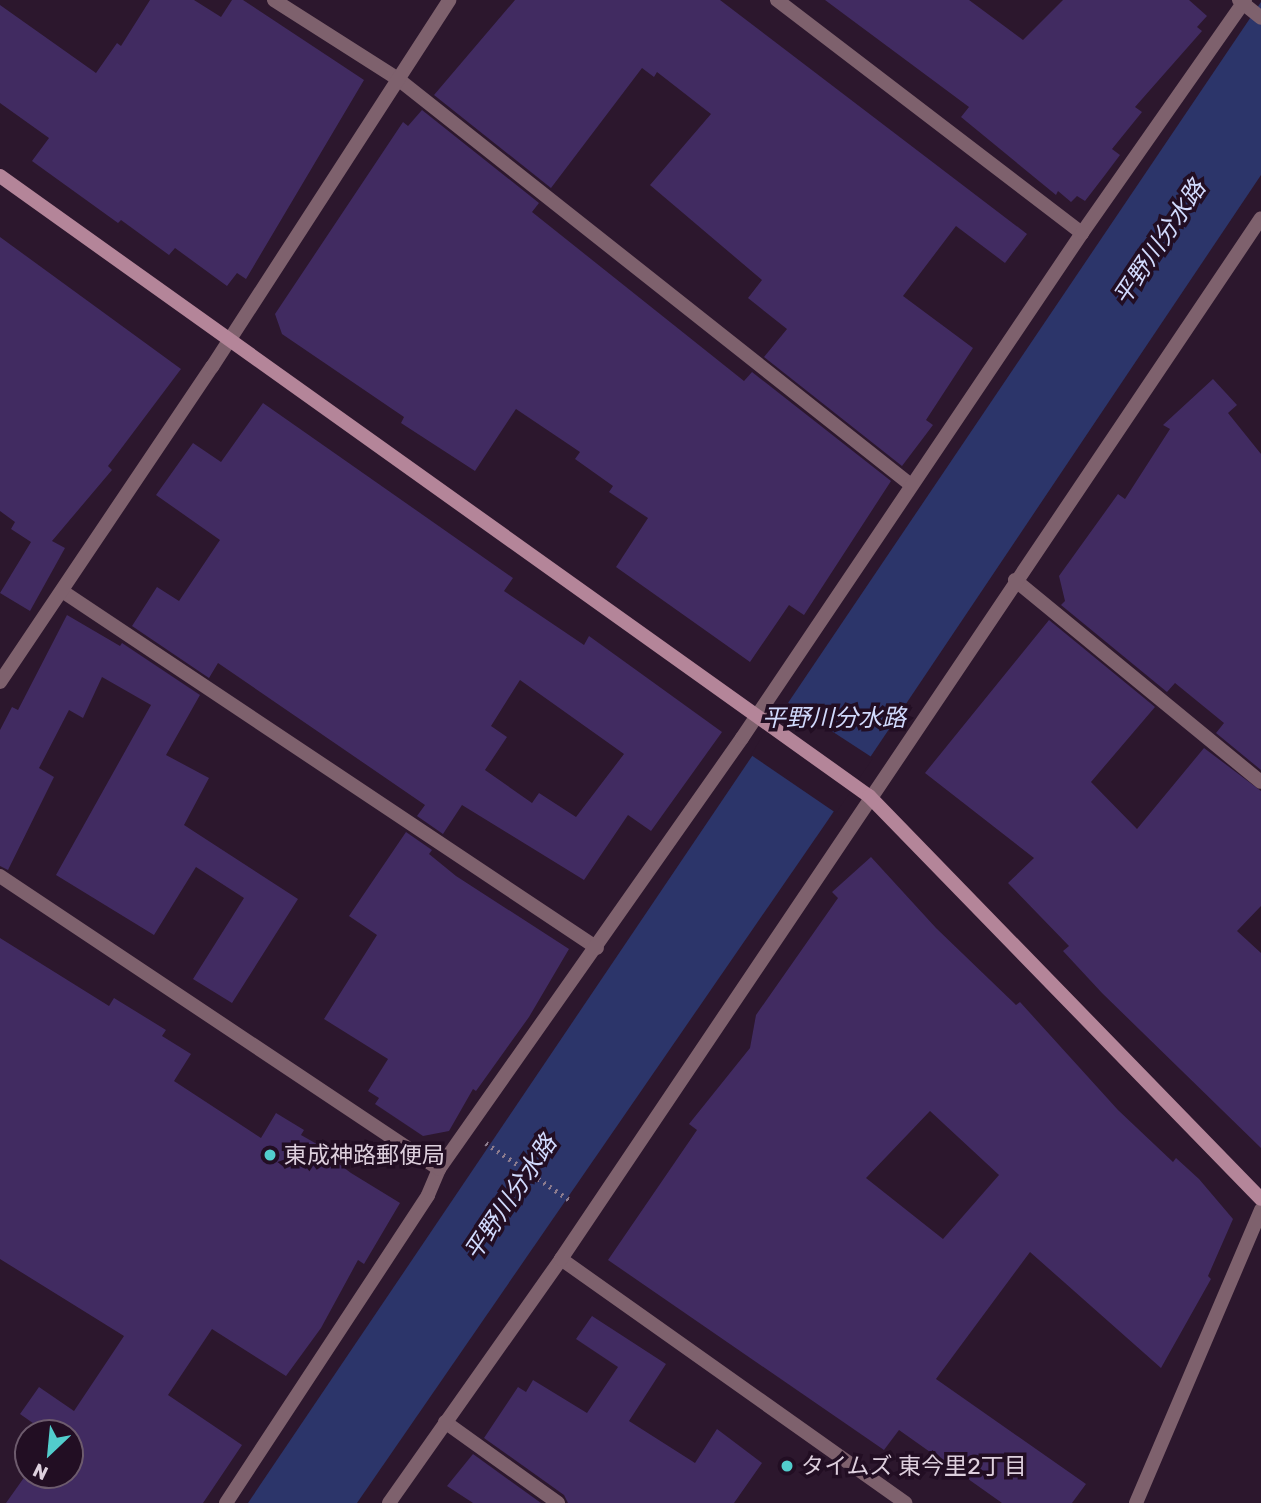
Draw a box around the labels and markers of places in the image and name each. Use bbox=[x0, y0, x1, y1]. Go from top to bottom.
place label: 東成神路郵便局 bbox=[284, 1141, 445, 1169]
marker: 東成神路郵便局 bbox=[262, 1147, 278, 1163]
place label: タイムズ 東今里2丁目 bbox=[801, 1452, 1027, 1480]
marker: タイムズ 東今里2丁目 bbox=[779, 1458, 795, 1474]

